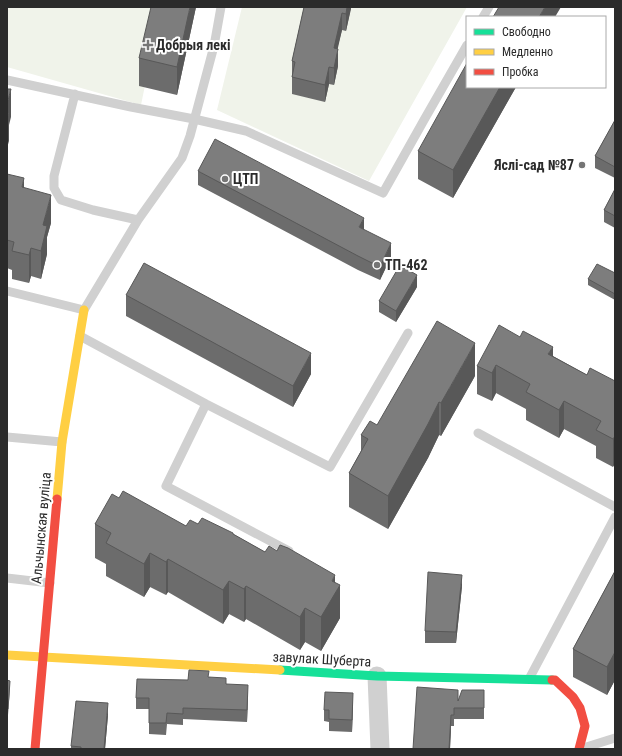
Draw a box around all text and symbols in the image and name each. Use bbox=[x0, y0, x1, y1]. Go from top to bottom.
legend bbox=[466, 16, 606, 88]
text: Свободно bbox=[502, 25, 551, 39]
place label: Добрыя лекі bbox=[156, 37, 231, 53]
marker: Добрыя лекі bbox=[143, 40, 153, 50]
text: Медленно bbox=[502, 45, 553, 59]
text: Пробка bbox=[502, 65, 539, 79]
place label: Яслі-сад №87 bbox=[493, 157, 574, 173]
marker: Яслі-сад №87 bbox=[577, 160, 587, 170]
place label: ЦТП bbox=[233, 171, 258, 187]
marker: ЦТП bbox=[220, 174, 230, 184]
place label: ТП-462 bbox=[385, 257, 427, 273]
marker: ТП-462 bbox=[372, 260, 382, 270]
street label: Альчынская вуліца bbox=[28, 472, 54, 584]
street label: завулак Шуберта bbox=[272, 648, 372, 670]

